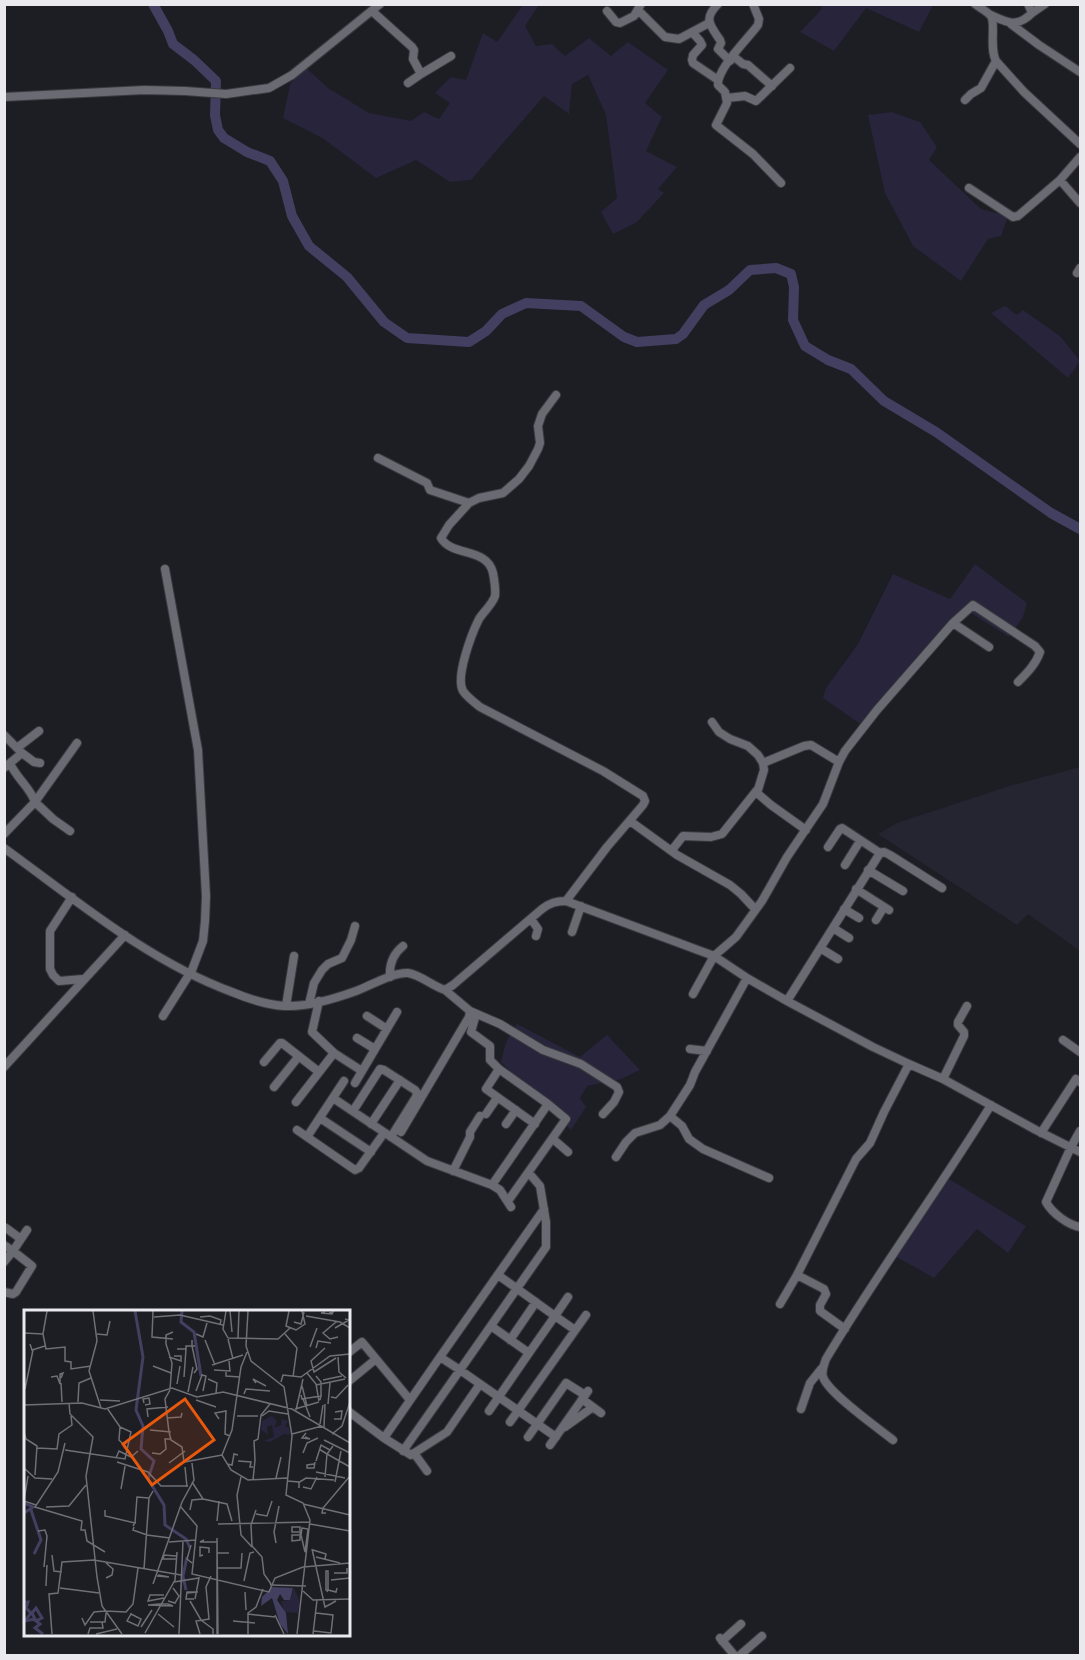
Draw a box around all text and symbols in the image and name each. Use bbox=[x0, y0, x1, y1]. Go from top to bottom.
inset map bbox=[24, 1310, 350, 1636]

